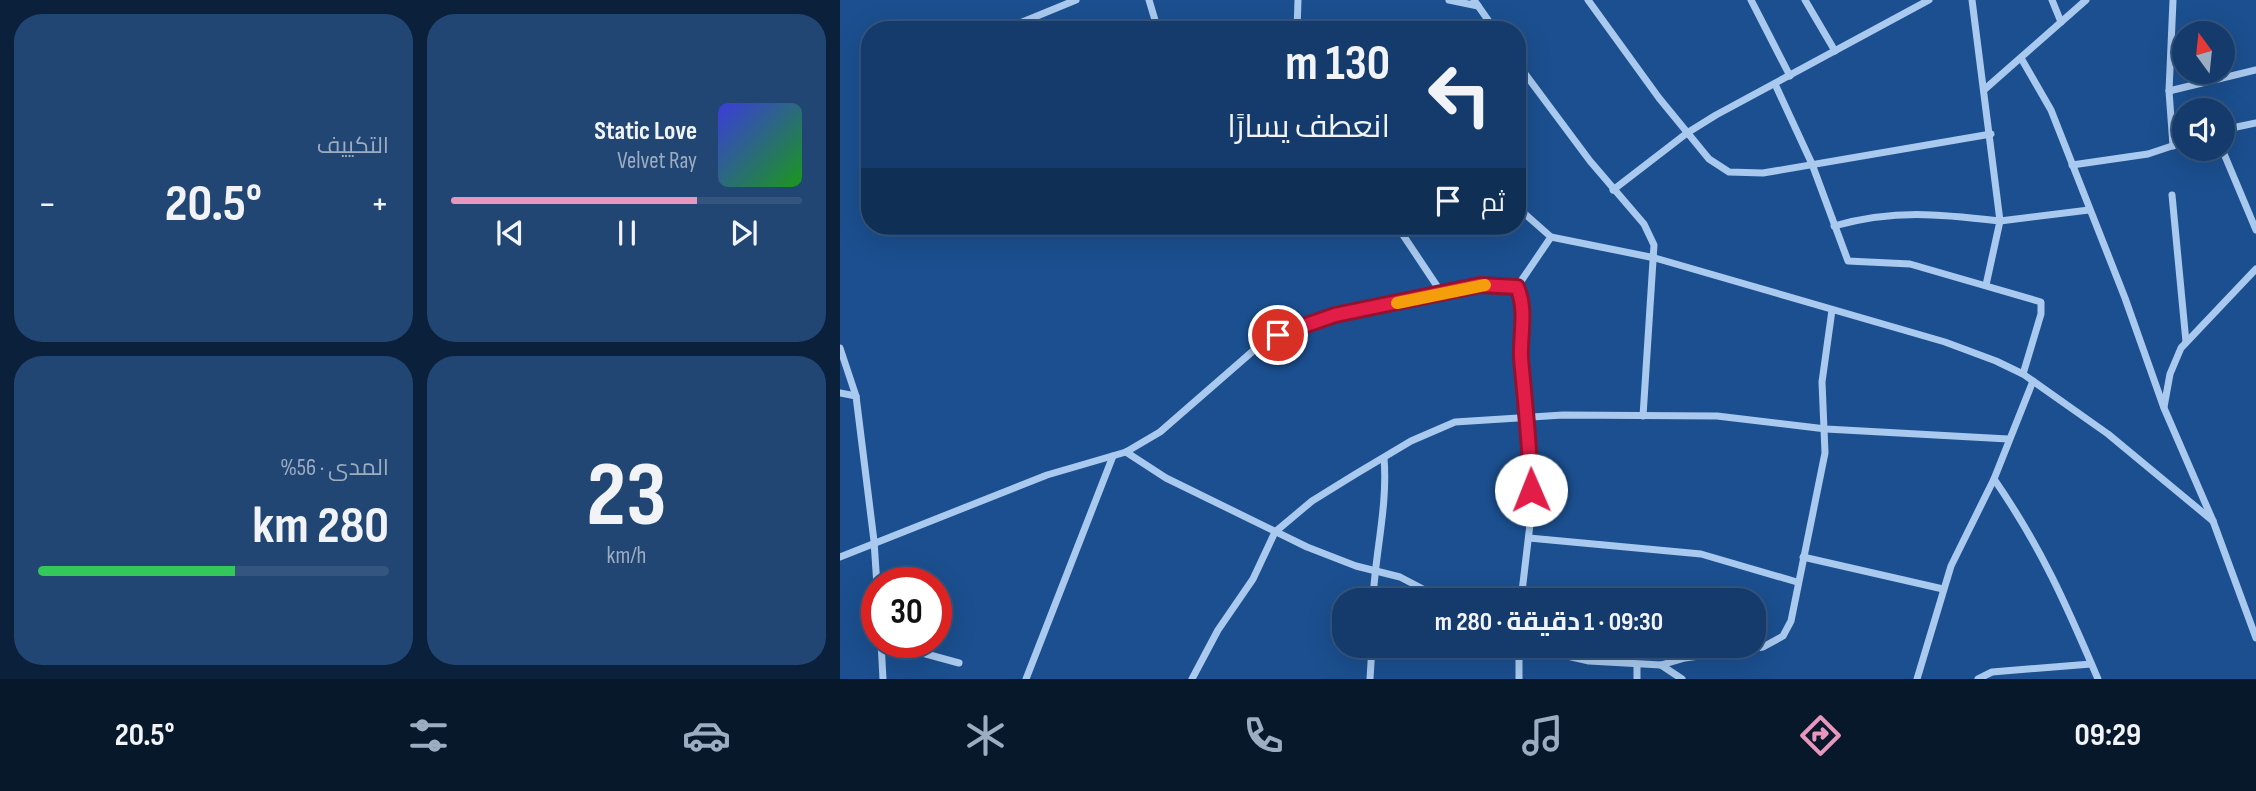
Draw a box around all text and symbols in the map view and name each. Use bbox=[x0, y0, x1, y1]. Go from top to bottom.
north arrow bbox=[2172, 21, 2235, 84]
map controls bbox=[2172, 21, 2235, 161]
text: 130 m bbox=[1285, 35, 1390, 94]
icon: left bbox=[1414, 49, 1505, 140]
button: sound bbox=[2172, 98, 2235, 161]
text: انعطف يسارًا bbox=[1227, 108, 1390, 147]
text: Static Love bbox=[594, 116, 697, 147]
text: التكييف bbox=[317, 132, 389, 160]
text: Velvet Ray bbox=[617, 147, 697, 175]
text: 20.5° bbox=[165, 173, 262, 236]
text: − bbox=[38, 182, 57, 227]
text: + bbox=[370, 182, 389, 227]
icon: arrive bbox=[1429, 182, 1467, 220]
text: ثم bbox=[1481, 188, 1505, 219]
icon: previous bbox=[491, 214, 529, 252]
icon: pause bbox=[608, 214, 646, 252]
icon: next bbox=[725, 214, 763, 252]
pin bbox=[1248, 305, 1308, 365]
icon: arrive bbox=[1259, 316, 1297, 354]
text: 23 bbox=[586, 442, 667, 551]
position arrow bbox=[1494, 453, 1568, 527]
text: المدى · 56% bbox=[280, 454, 389, 482]
text: 280 km bbox=[252, 495, 389, 558]
text: km/h bbox=[607, 542, 646, 570]
speed limit sign: 30 bbox=[861, 567, 952, 658]
text: 09:30 · 1 دقيقة · 280 m bbox=[1435, 607, 1663, 638]
icon: filters bbox=[404, 711, 453, 760]
icon: car bbox=[682, 711, 731, 760]
icon: climate bbox=[961, 711, 1010, 760]
icon: phone bbox=[1239, 711, 1288, 760]
icon: music bbox=[1518, 711, 1567, 760]
icon: directions bbox=[1796, 711, 1845, 760]
text: 20.5° bbox=[115, 716, 175, 755]
text: 09:29 bbox=[2075, 716, 2141, 755]

